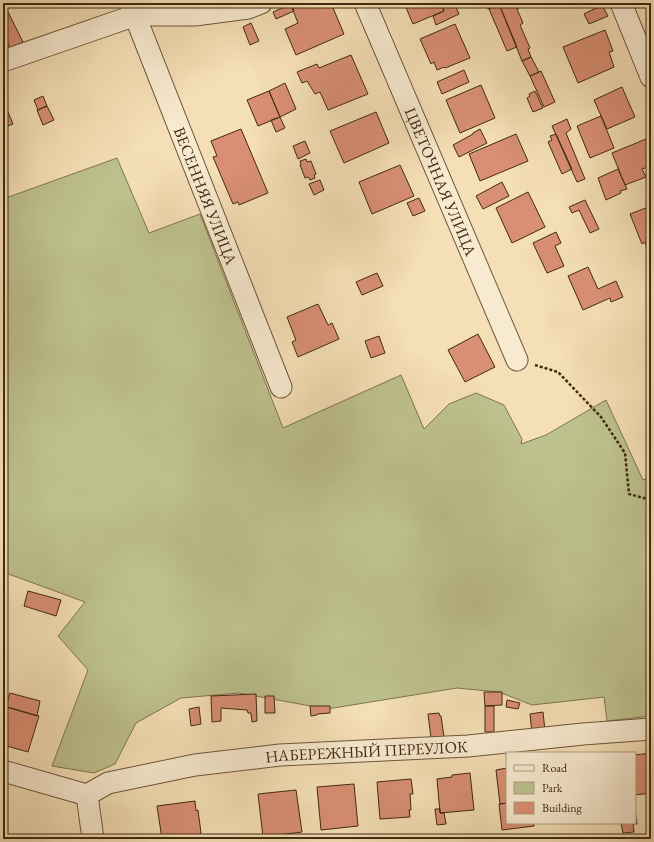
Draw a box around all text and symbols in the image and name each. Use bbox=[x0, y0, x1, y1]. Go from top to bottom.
street label: ЦВЕТОЧНАЯ УЛИЦА bbox=[400, 104, 482, 260]
street label: ВЕСЕННЯЯ УЛИЦА bbox=[169, 124, 242, 269]
street label: НАБЕРЕЖНЫЙ ПЕРЕУЛОК bbox=[264, 736, 468, 768]
legend bbox=[506, 752, 636, 824]
text: Road bbox=[542, 760, 568, 776]
text: Park bbox=[542, 780, 563, 796]
text: Building bbox=[542, 800, 583, 816]

